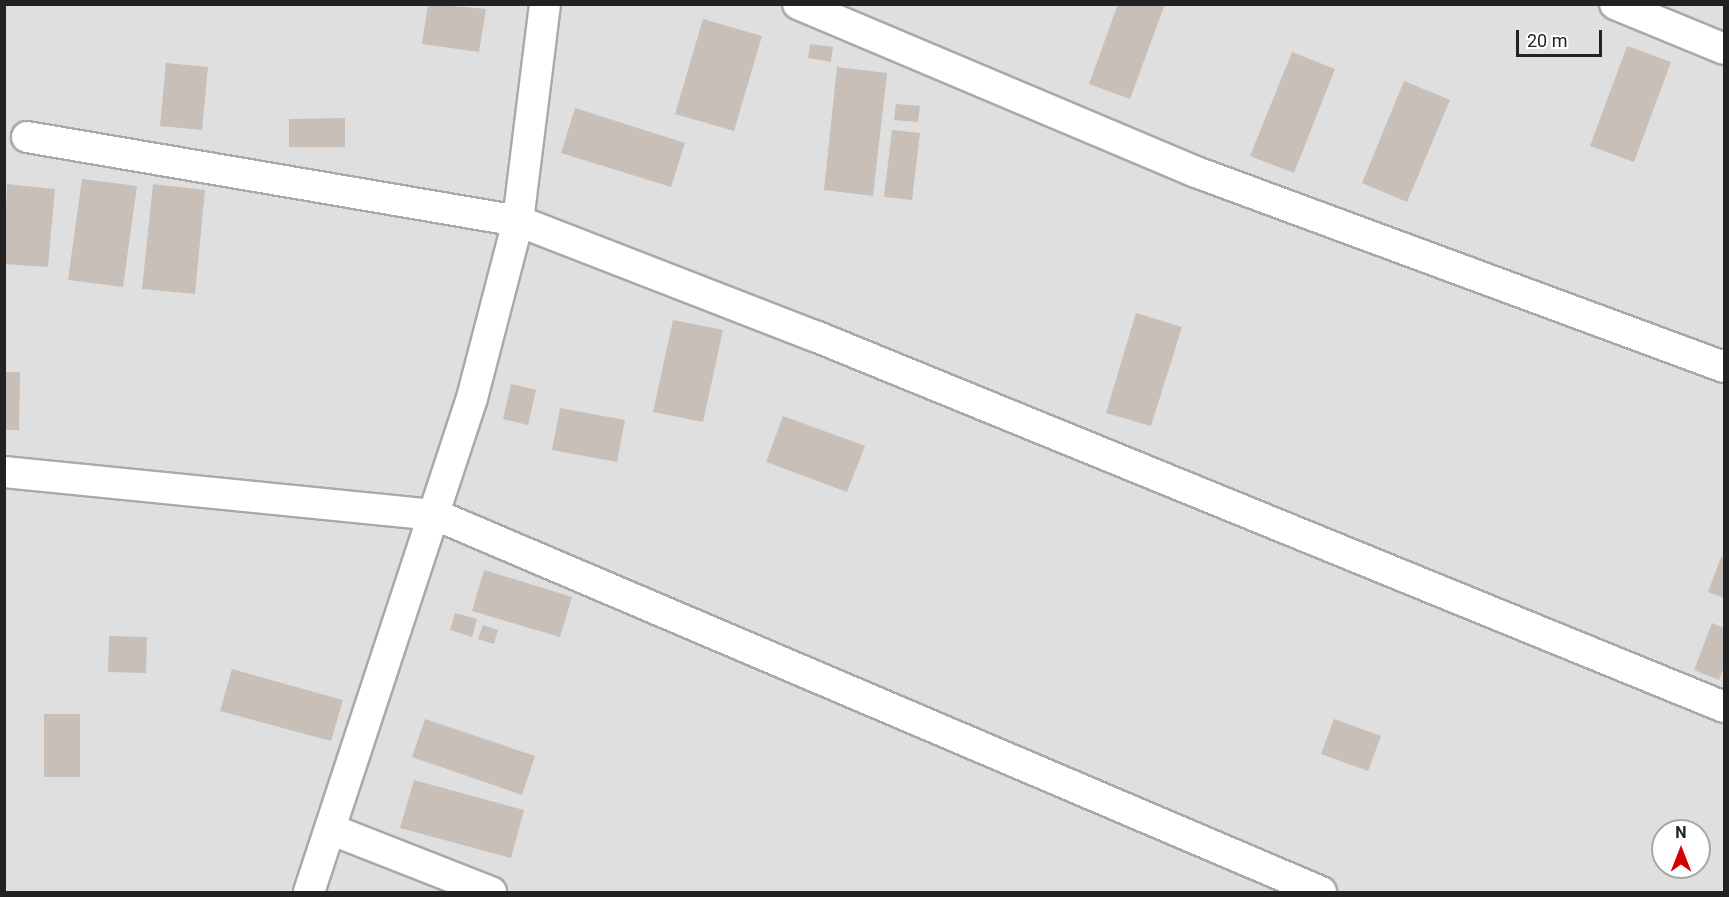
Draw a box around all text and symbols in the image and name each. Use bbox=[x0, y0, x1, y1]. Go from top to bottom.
scale bar bbox=[1519, 18, 1604, 56]
text: 20 m bbox=[1527, 30, 1567, 51]
north arrow bbox=[1651, 819, 1711, 879]
text: N bbox=[1675, 823, 1687, 842]

